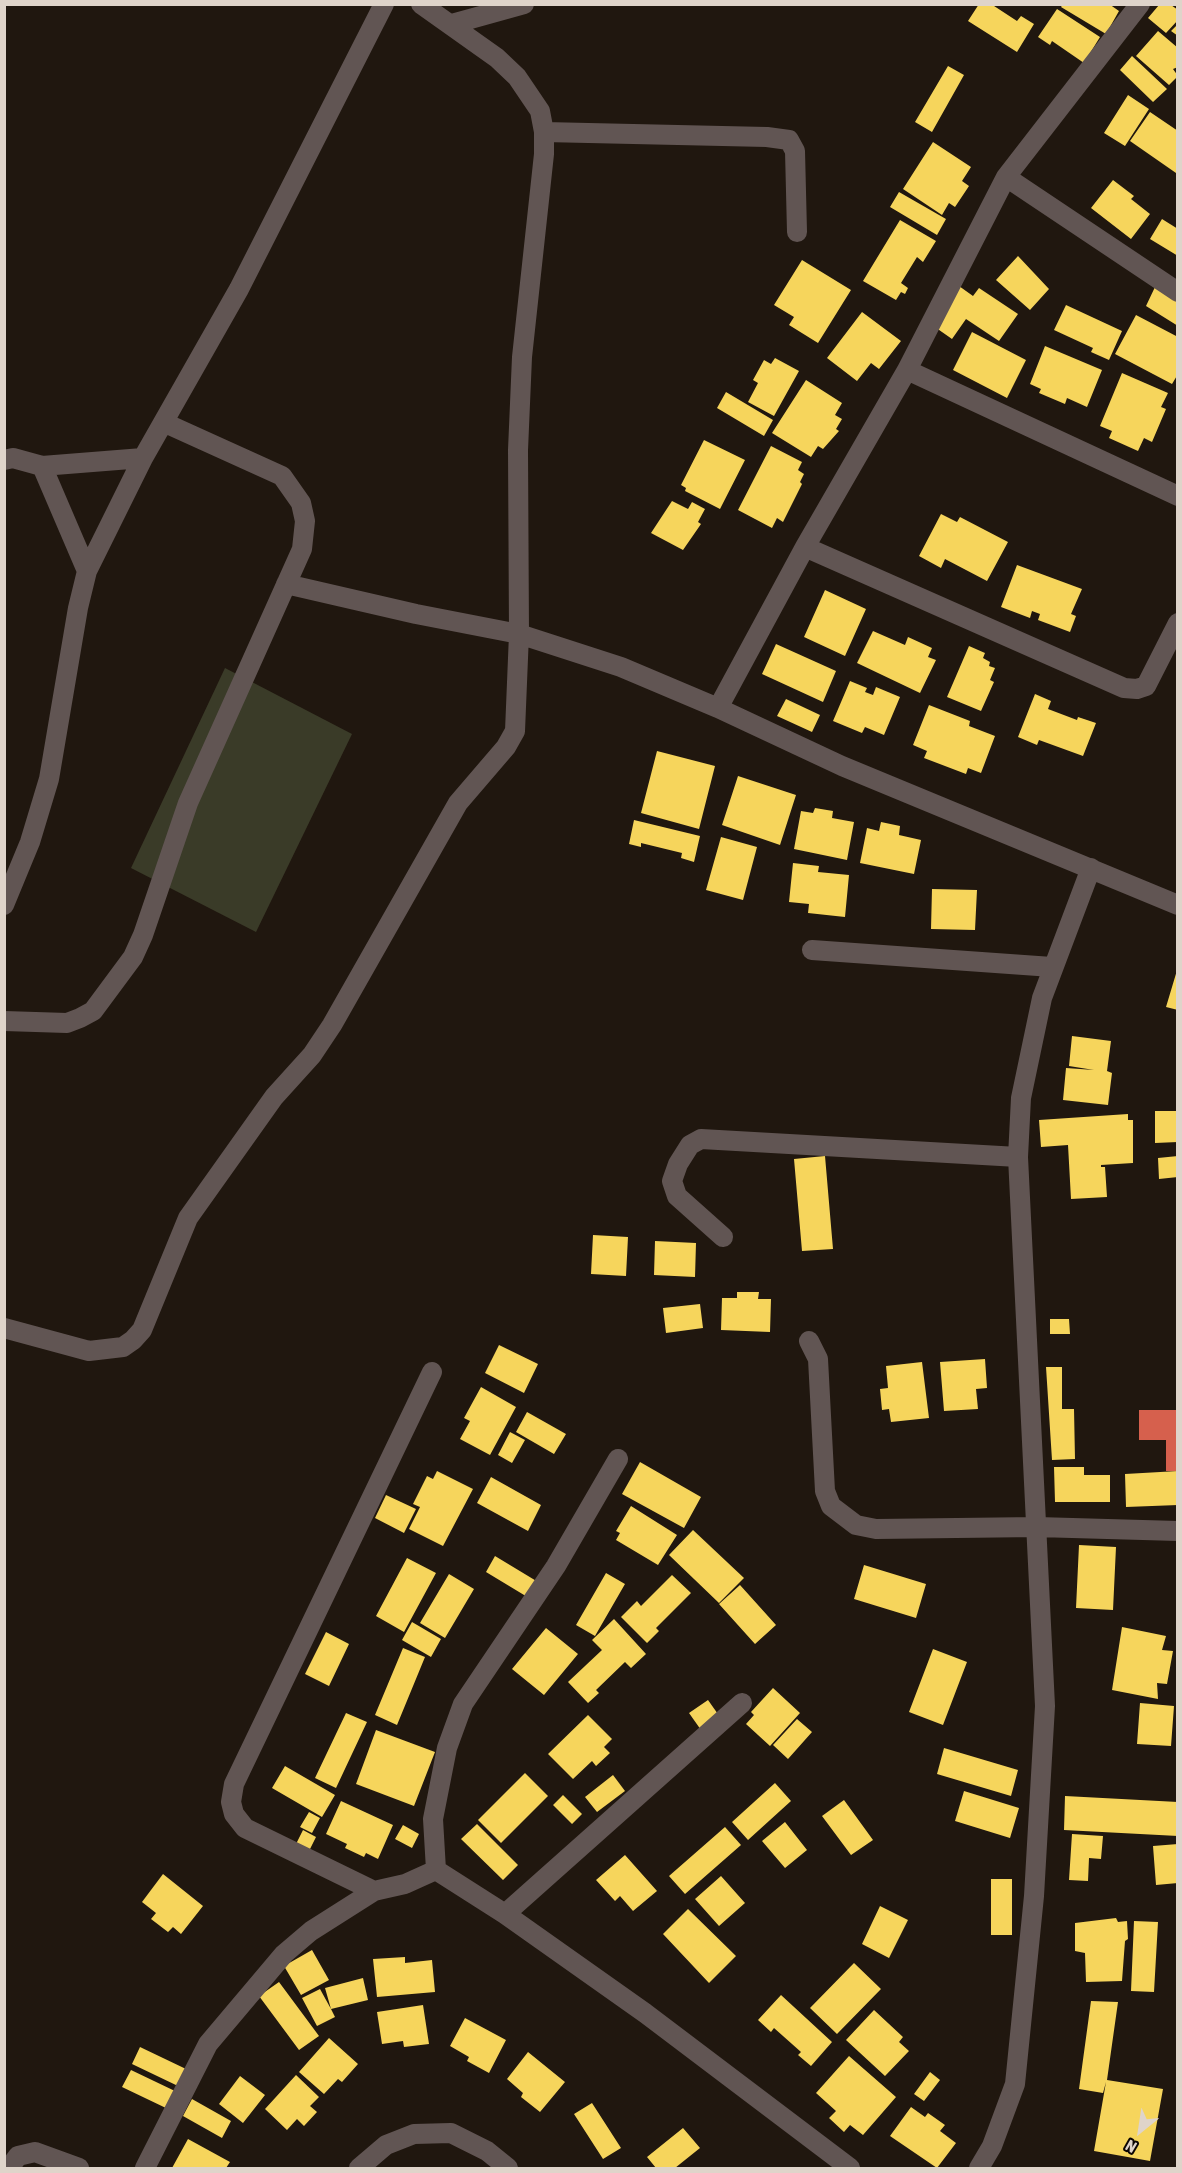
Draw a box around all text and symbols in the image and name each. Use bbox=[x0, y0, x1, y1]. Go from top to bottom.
north arrow bbox=[1110, 2101, 1170, 2161]
text: N bbox=[1122, 2136, 1140, 2157]

